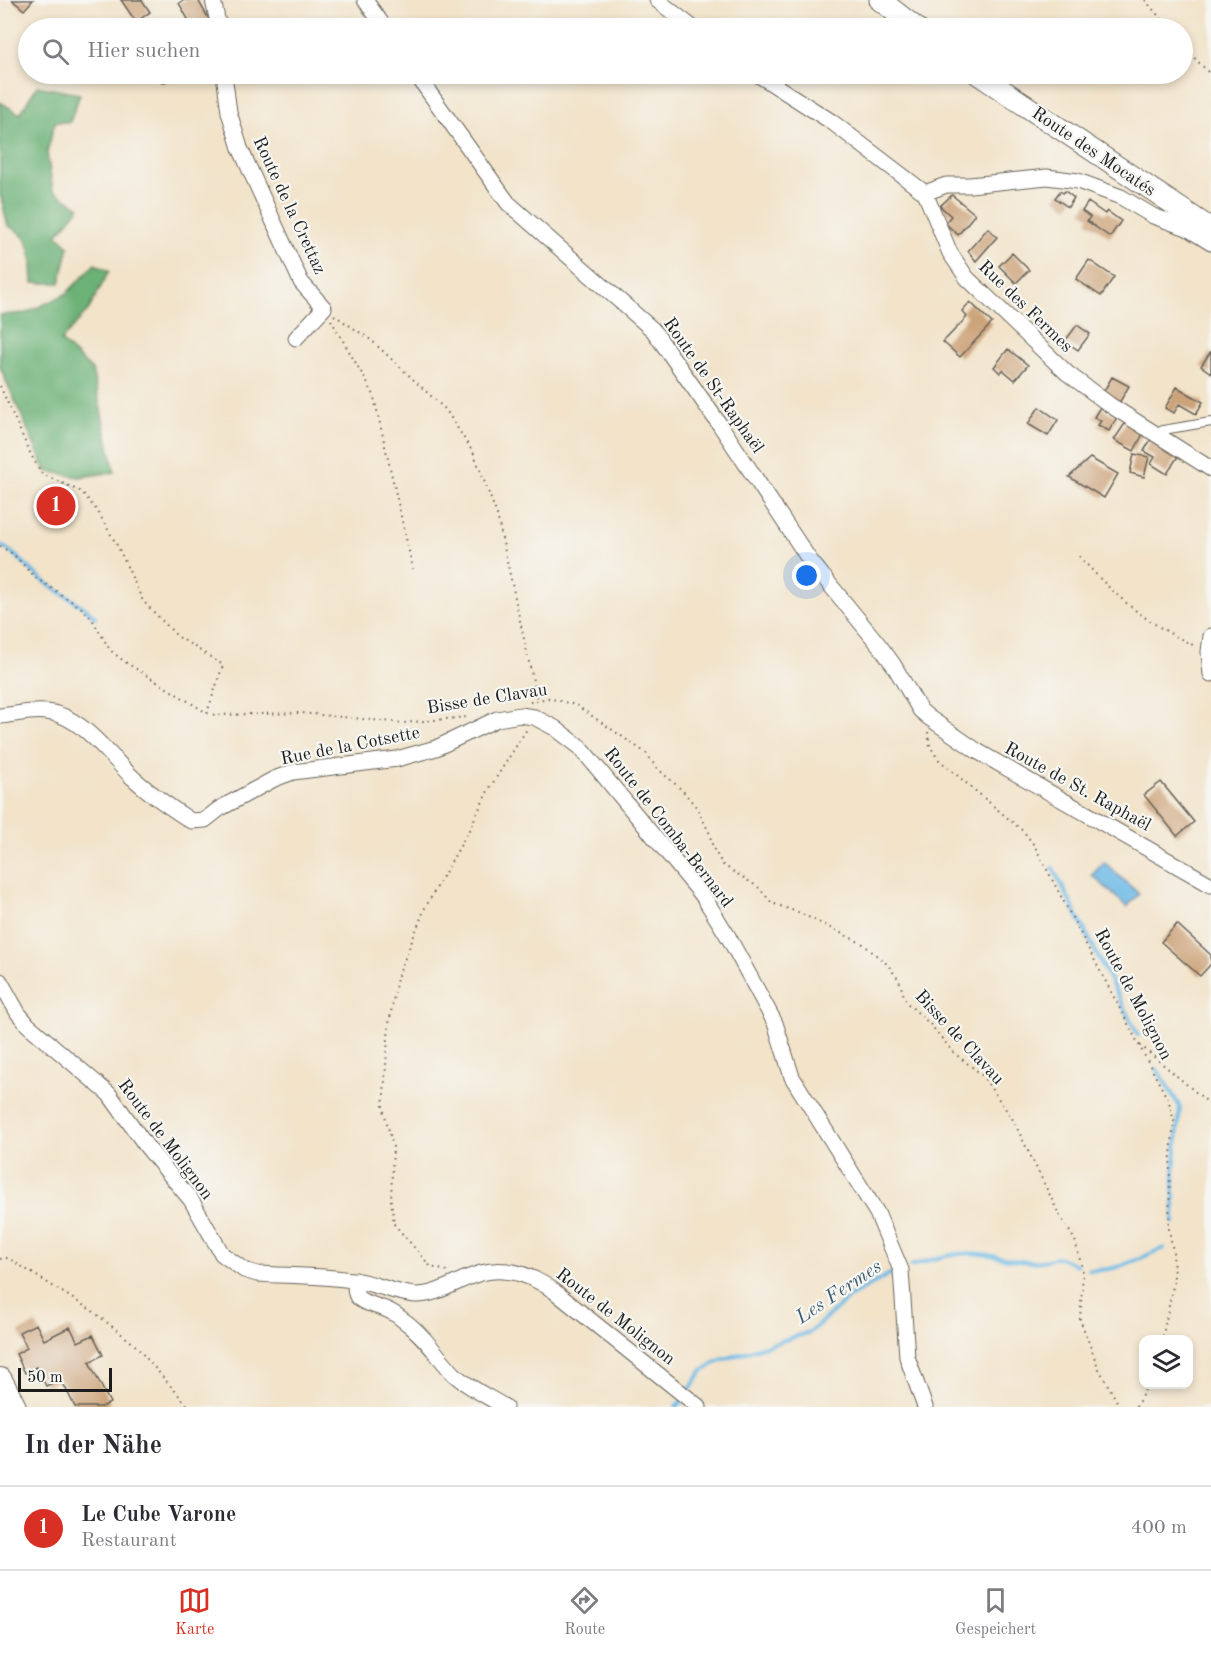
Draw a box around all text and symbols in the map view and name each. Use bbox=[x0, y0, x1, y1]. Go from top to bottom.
search box bbox=[18, 18, 1193, 84]
icon: search bbox=[39, 35, 72, 68]
text: Hier suchen bbox=[87, 40, 200, 62]
street label: Route des Mocatés bbox=[1028, 104, 1159, 200]
street label: Route de la Crettaz bbox=[249, 134, 329, 277]
street label: Rue des Fermes bbox=[975, 257, 1076, 356]
street label: Route de St-Raphaël bbox=[660, 315, 767, 457]
pin: 1 bbox=[36, 484, 76, 528]
your location bbox=[792, 561, 821, 590]
street label: Bisse de Clavau bbox=[426, 681, 549, 717]
street label: Rue de la Cotsette bbox=[279, 724, 421, 768]
street label: Route de St. Raphaël bbox=[1001, 739, 1154, 835]
street label: Route de Comba-Bernard bbox=[600, 744, 736, 911]
street label: Route de Molignon bbox=[1091, 926, 1175, 1063]
street label: Bisse de Clavau bbox=[911, 987, 1008, 1089]
street label: Route de Molignon bbox=[114, 1076, 216, 1203]
water label: Les Fermes bbox=[792, 1257, 886, 1329]
street label: Route de Molignon bbox=[552, 1265, 679, 1369]
map controls bbox=[1139, 1335, 1193, 1389]
button: layers bbox=[1139, 1335, 1193, 1389]
scale bar bbox=[18, 1365, 112, 1392]
text: 50 m bbox=[27, 1370, 63, 1386]
text: In der Nähe bbox=[24, 1433, 162, 1459]
text: Le Cube Varone bbox=[81, 1504, 236, 1526]
text: 1 bbox=[38, 1518, 49, 1538]
text: 400 m bbox=[1131, 1518, 1187, 1538]
text: Restaurant bbox=[81, 1531, 177, 1551]
tab: Karte bbox=[175, 1584, 214, 1640]
tab: Route bbox=[564, 1584, 605, 1640]
tab: Gespeichert bbox=[955, 1584, 1036, 1640]

